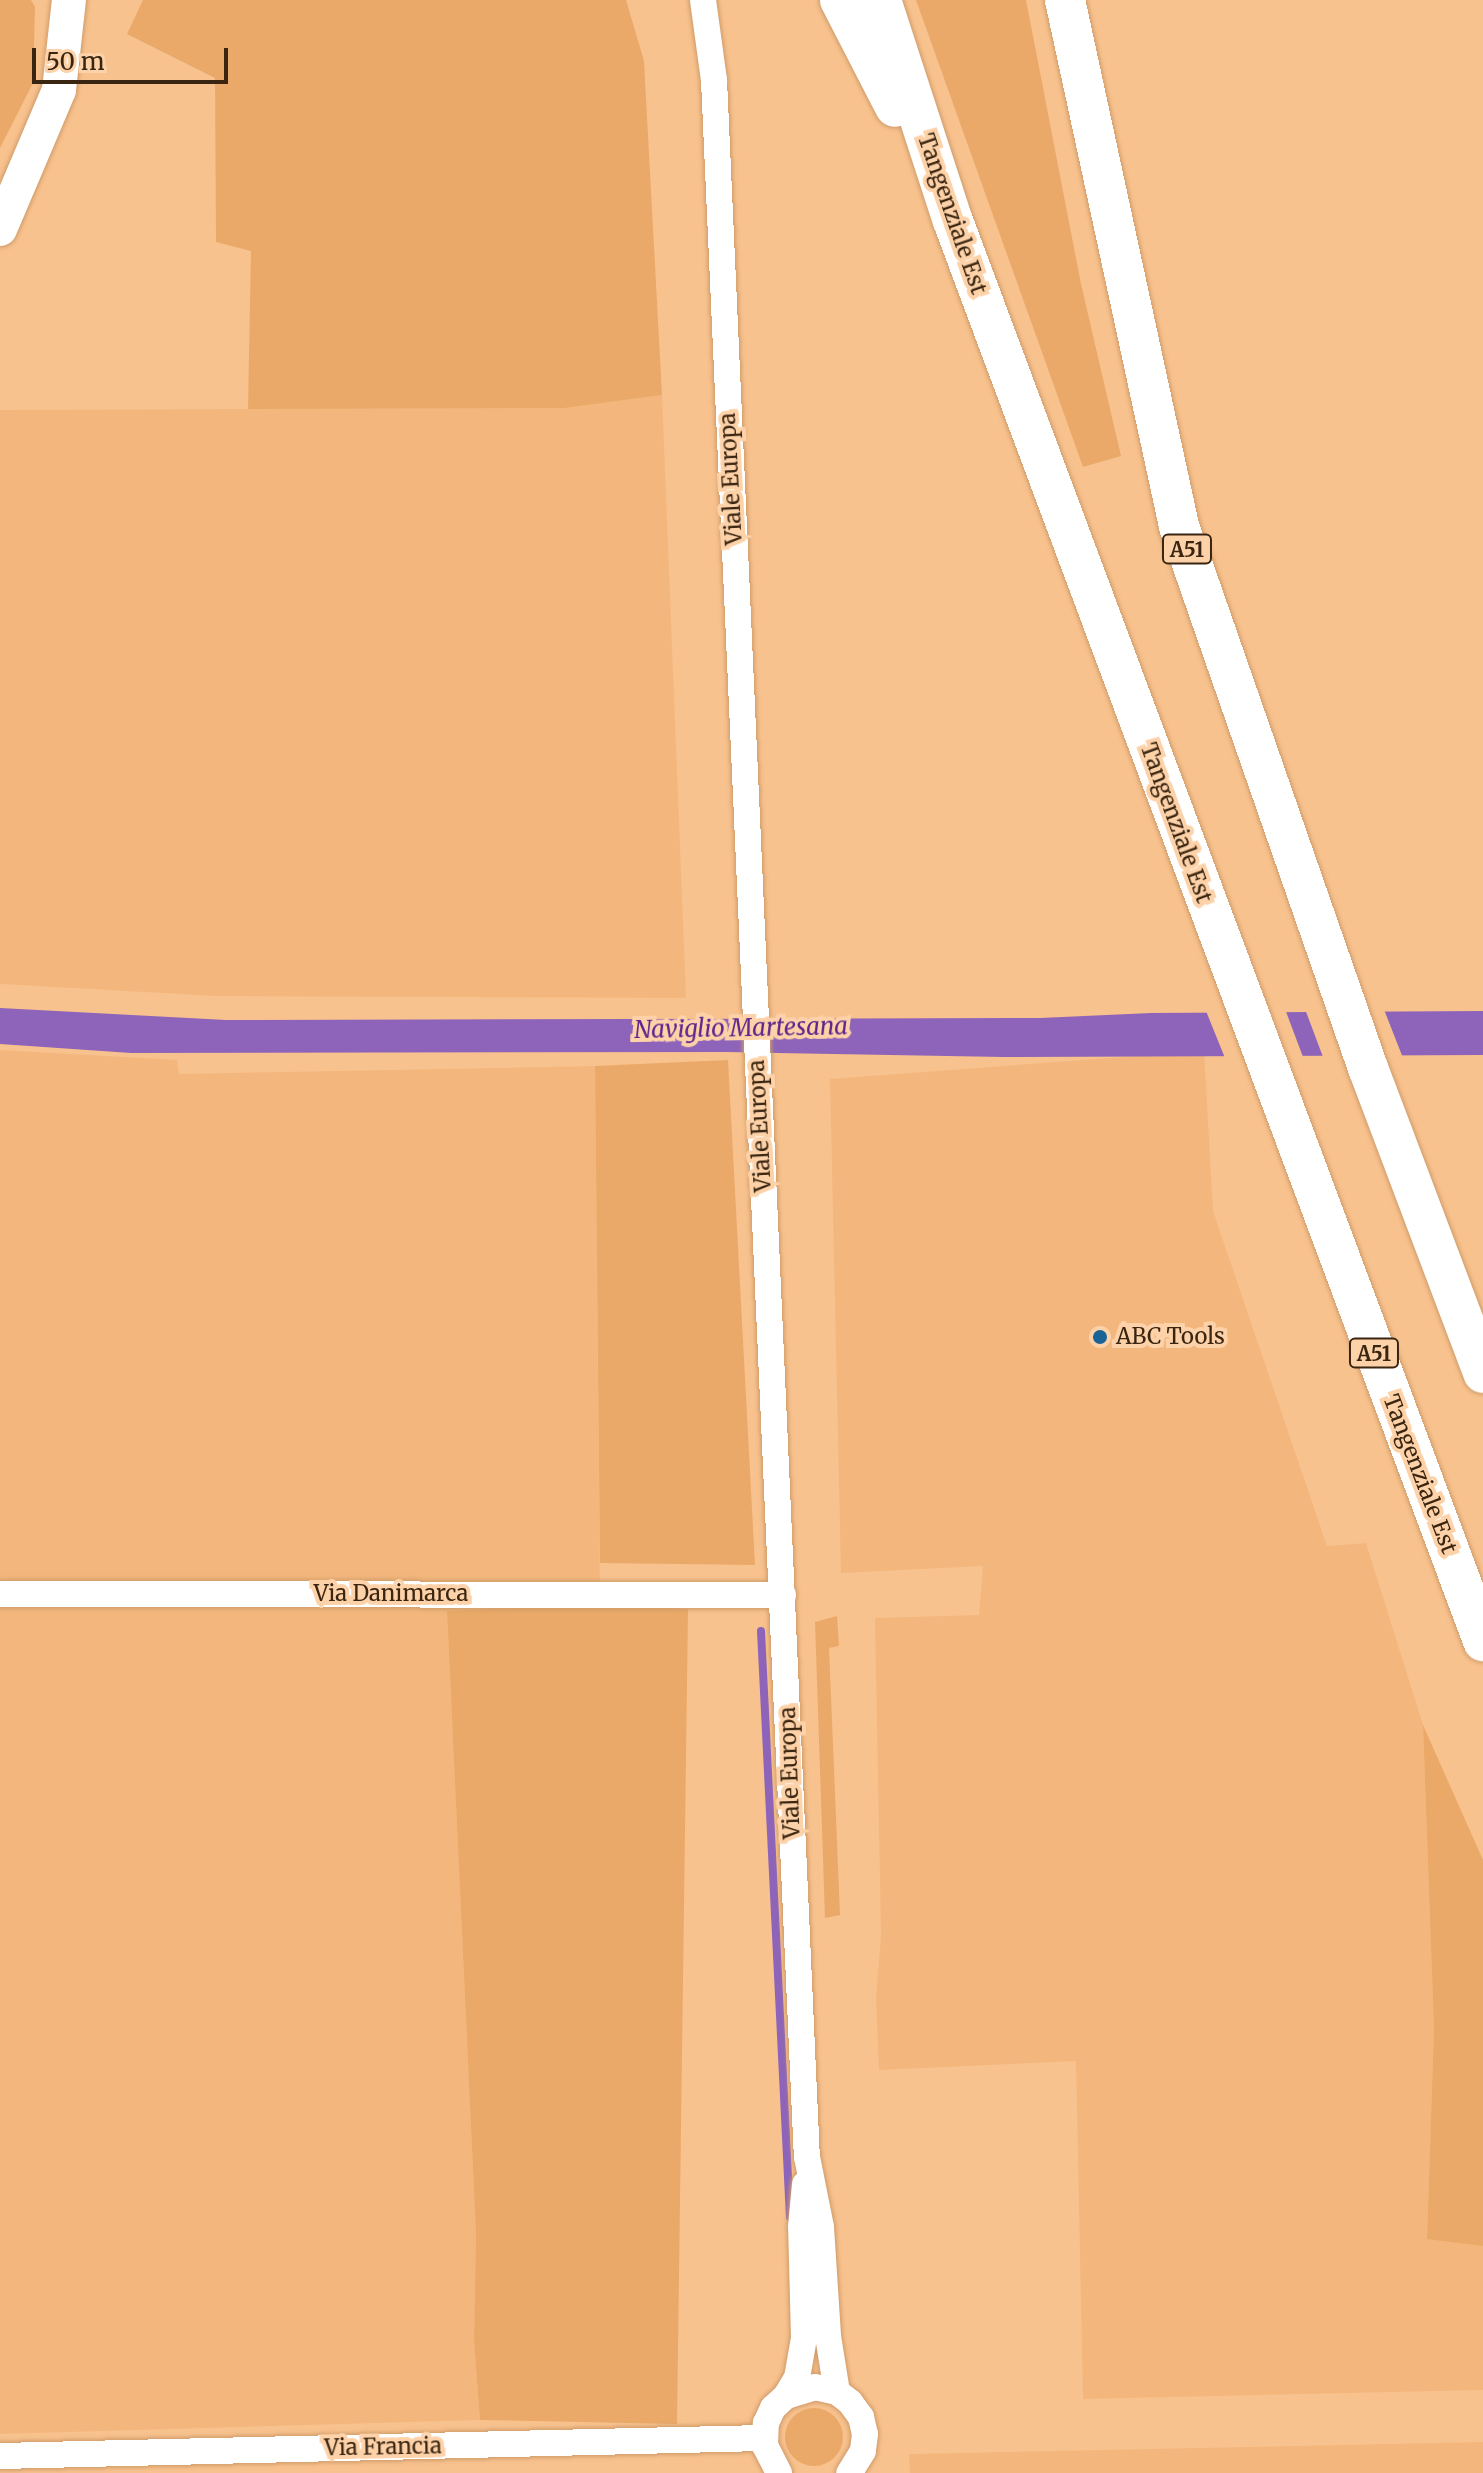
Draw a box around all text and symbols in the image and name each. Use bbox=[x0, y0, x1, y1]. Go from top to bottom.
scale bar bbox=[36, 32, 232, 82]
text: 50 m bbox=[46, 46, 105, 77]
street label: Tangenziale Est bbox=[912, 130, 992, 298]
street label: Viale Europa bbox=[714, 412, 748, 546]
road number: A51 bbox=[1161, 533, 1213, 565]
street label: Tangenziale Est bbox=[1135, 739, 1217, 907]
water label: Naviglio Martesana bbox=[634, 1012, 848, 1044]
street label: Viale Europa bbox=[743, 1059, 777, 1193]
place label: ABC Tools bbox=[1116, 1324, 1225, 1350]
marker: ABC Tools bbox=[1091, 1328, 1109, 1346]
road number: A51 bbox=[1348, 1337, 1400, 1369]
street label: Tangenziale Est bbox=[1378, 1391, 1462, 1557]
street label: Via Danimarca bbox=[314, 1581, 468, 1607]
street label: Viale Europa bbox=[775, 1706, 805, 1840]
street label: Via Francia bbox=[324, 2433, 442, 2461]

